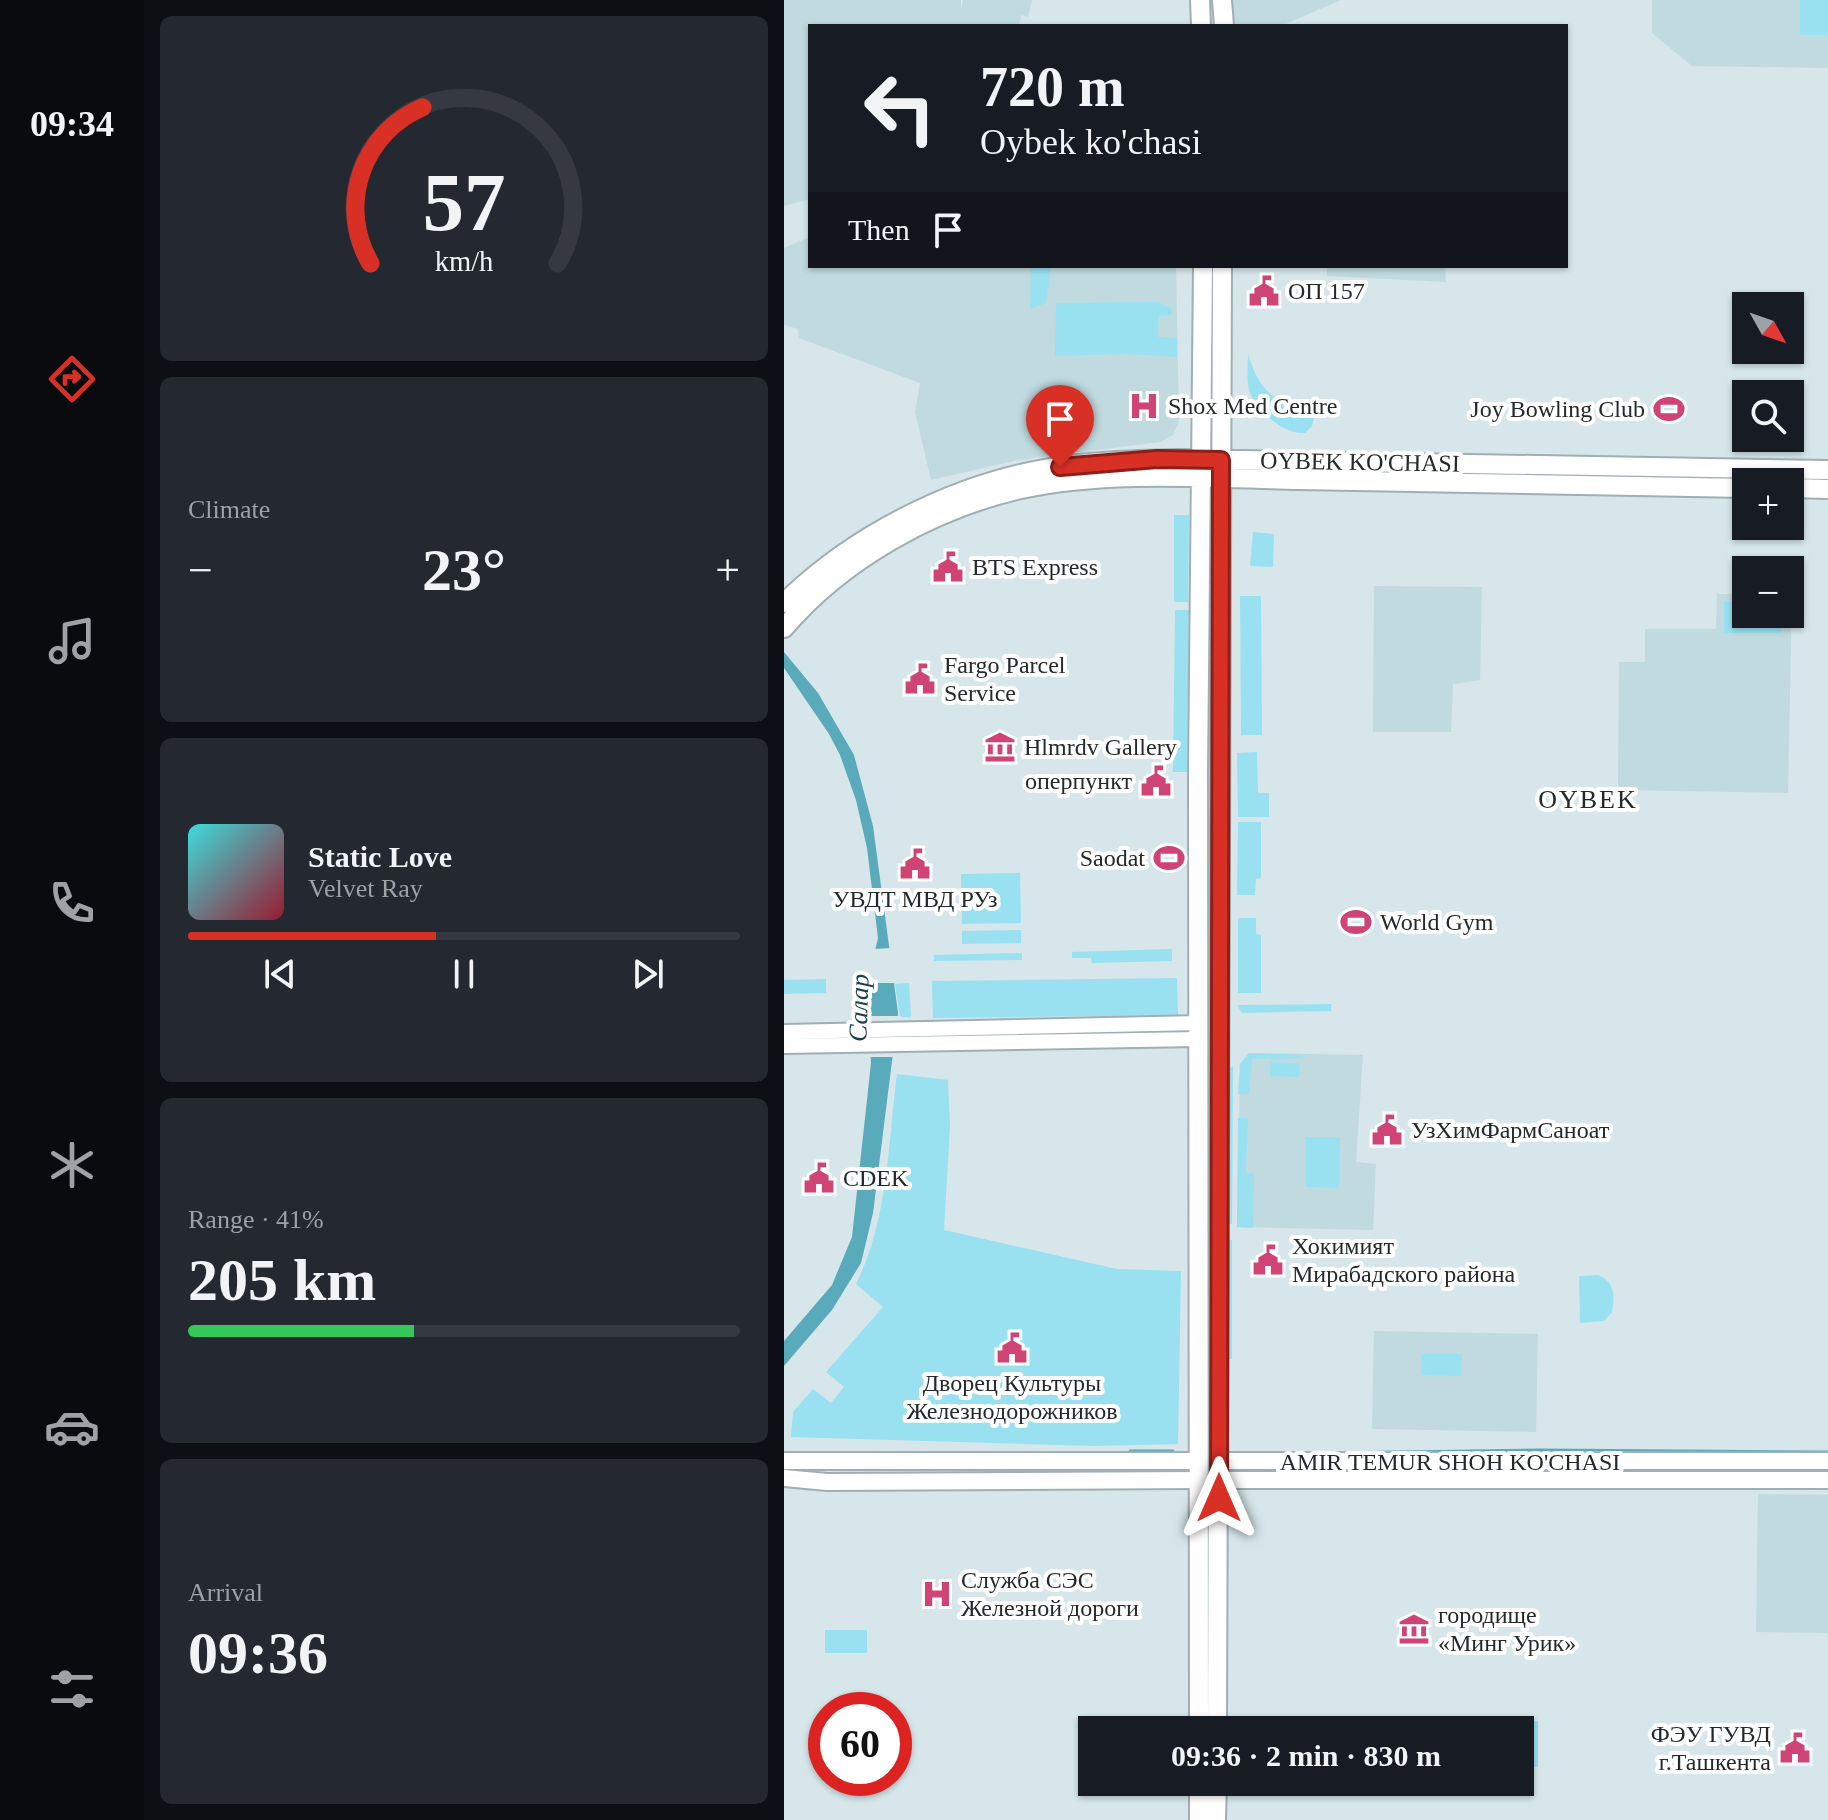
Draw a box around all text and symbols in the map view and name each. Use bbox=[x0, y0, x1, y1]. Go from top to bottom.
icon: left bbox=[848, 56, 952, 160]
text: 720 m bbox=[980, 56, 1125, 118]
text: 09:34 bbox=[30, 104, 114, 144]
text: Oybek ko'chasi bbox=[980, 122, 1201, 162]
text: 57 bbox=[422, 156, 506, 248]
icon: arrive bbox=[926, 208, 970, 252]
text: Then bbox=[848, 213, 910, 246]
text: km/h bbox=[435, 247, 493, 278]
public building icon: ОП 157 bbox=[1247, 274, 1281, 308]
place label: ОП 157 bbox=[1288, 278, 1365, 304]
north arrow bbox=[1732, 292, 1804, 364]
map controls bbox=[1732, 292, 1804, 628]
icon: directions bbox=[44, 351, 100, 407]
button: search bbox=[1732, 380, 1804, 452]
pin bbox=[1026, 385, 1094, 467]
hospital icon: Shox Med Centre bbox=[1127, 389, 1161, 423]
sports icon: Joy Bowling Club bbox=[1652, 392, 1686, 426]
place label: Shox Med Centre bbox=[1168, 393, 1337, 419]
place label: Joy Bowling Club bbox=[1470, 396, 1645, 422]
icon: arrive bbox=[1038, 397, 1082, 441]
street label: OYBEK KO'CHASI bbox=[1260, 447, 1460, 477]
button: + bbox=[1732, 468, 1804, 540]
text: Climate bbox=[188, 495, 270, 524]
text: 23° bbox=[422, 537, 506, 603]
text: − bbox=[188, 546, 213, 595]
text: + bbox=[715, 546, 740, 595]
public building icon: BTS Express bbox=[931, 550, 965, 584]
place label: BTS Express bbox=[972, 554, 1098, 580]
button: − bbox=[1732, 556, 1804, 628]
icon: music bbox=[44, 613, 100, 669]
place label: Fargo Parcel Service bbox=[944, 652, 1066, 706]
public building icon: Fargo Parcel Service bbox=[903, 662, 937, 696]
museum icon: Hlmrdv Gallery bbox=[983, 730, 1017, 764]
place label: Hlmrdv Gallery bbox=[1024, 734, 1177, 760]
public building icon: оперпункт bbox=[1139, 764, 1173, 798]
place label: оперпункт bbox=[1025, 768, 1133, 794]
district label: OYBEK bbox=[1538, 785, 1638, 814]
text: Static Love bbox=[308, 840, 452, 873]
sports icon: Saodat bbox=[1152, 841, 1186, 875]
place label: Saodat bbox=[1080, 845, 1145, 871]
public building icon: УВДТ МВД РУз bbox=[898, 847, 932, 881]
text: Velvet Ray bbox=[308, 874, 423, 903]
icon: phone bbox=[44, 875, 100, 931]
place label: УВДТ МВД РУз bbox=[832, 886, 998, 912]
sports icon: World Gym bbox=[1339, 905, 1373, 939]
place label: World Gym bbox=[1380, 909, 1494, 935]
icon: previous bbox=[258, 952, 302, 996]
icon: pause bbox=[442, 952, 486, 996]
icon: next bbox=[626, 952, 670, 996]
water label: Салар bbox=[843, 973, 875, 1043]
public building icon: УзХимФармСаноат bbox=[1370, 1113, 1404, 1147]
place label: УзХимФармСаноат bbox=[1411, 1117, 1610, 1143]
icon: climate bbox=[44, 1137, 100, 1193]
public building icon: CDEK bbox=[802, 1161, 836, 1195]
place label: CDEK bbox=[843, 1165, 909, 1191]
text: Range · 41% bbox=[188, 1205, 324, 1234]
place label: Хокимият Мирабадского района bbox=[1292, 1233, 1516, 1287]
public building icon: Хокимият Мирабадского района bbox=[1251, 1243, 1285, 1277]
text: 205 km bbox=[188, 1247, 376, 1313]
public building icon: Дворец Культуры Железнодорожников bbox=[995, 1331, 1029, 1365]
place label: Дворец Культуры Железнодорожников bbox=[906, 1370, 1118, 1424]
icon: car bbox=[44, 1399, 100, 1455]
street label: AMIR TEMUR SHOH KO'CHASI bbox=[1280, 1449, 1620, 1475]
position arrow bbox=[1177, 1456, 1261, 1540]
place label: Служба СЭС Железной дороги bbox=[961, 1567, 1139, 1621]
hospital icon: Служба СЭС Железной дороги bbox=[920, 1577, 954, 1611]
text: Arrival bbox=[188, 1578, 263, 1607]
place label: городище «Минг Урик» bbox=[1438, 1602, 1576, 1656]
museum icon: городище «Минг Урик» bbox=[1397, 1612, 1431, 1646]
text: 09:36 bbox=[188, 1620, 328, 1686]
icon: filters bbox=[44, 1661, 100, 1717]
speed limit sign: 60 bbox=[808, 1692, 912, 1796]
place label: ФЭУ ГУВД г.Ташкента bbox=[1651, 1721, 1771, 1775]
public building icon: ФЭУ ГУВД г.Ташкента bbox=[1778, 1731, 1812, 1765]
text: 09:36 · 2 min · 830 m bbox=[1171, 1739, 1441, 1772]

